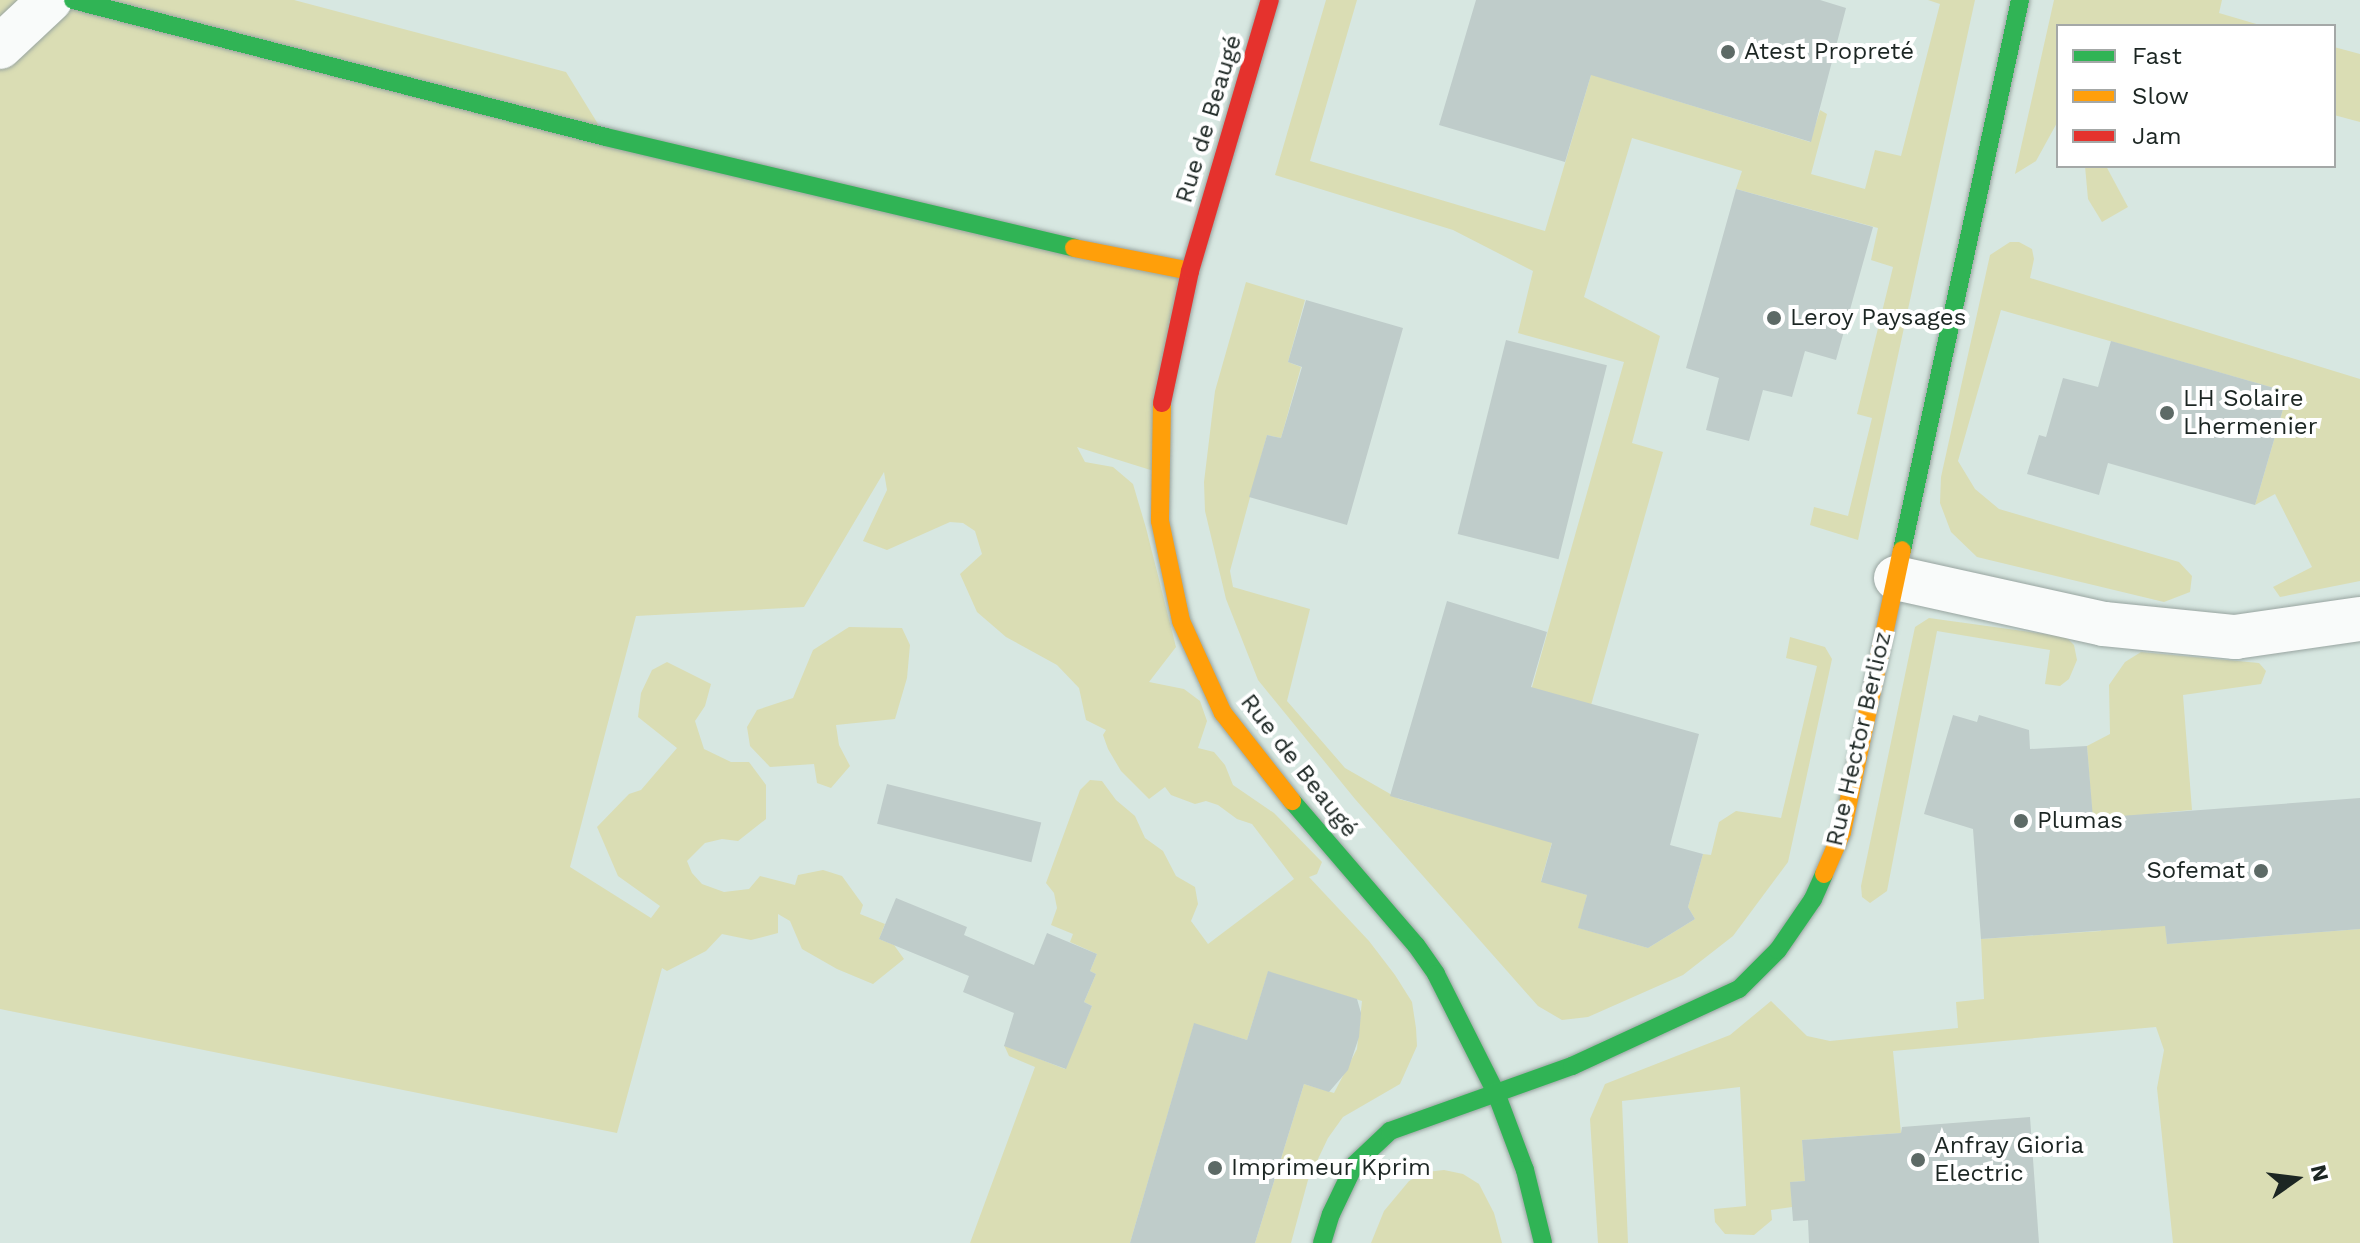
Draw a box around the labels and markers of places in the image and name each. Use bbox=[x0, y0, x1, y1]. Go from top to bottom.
place label: Atest Propreté bbox=[1744, 38, 1914, 66]
marker: Atest Propreté bbox=[1719, 43, 1737, 61]
place label: Leroy Paysages bbox=[1790, 304, 1967, 332]
marker: Leroy Paysages bbox=[1765, 309, 1783, 327]
place label: LH Solaire Lhermenier bbox=[2183, 385, 2317, 441]
marker: LH Solaire Lhermenier bbox=[2158, 404, 2176, 422]
place label: Plumas bbox=[2037, 807, 2123, 835]
marker: Plumas bbox=[2012, 812, 2030, 830]
place label: Sofemat bbox=[2146, 857, 2245, 885]
marker: Sofemat bbox=[2252, 862, 2270, 880]
place label: Anfray Gioria Electric bbox=[1934, 1132, 2085, 1188]
marker: Anfray Gioria Electric bbox=[1909, 1151, 1927, 1169]
place label: Imprimeur Kprim bbox=[1231, 1154, 1431, 1182]
marker: Imprimeur Kprim bbox=[1206, 1159, 1224, 1177]

